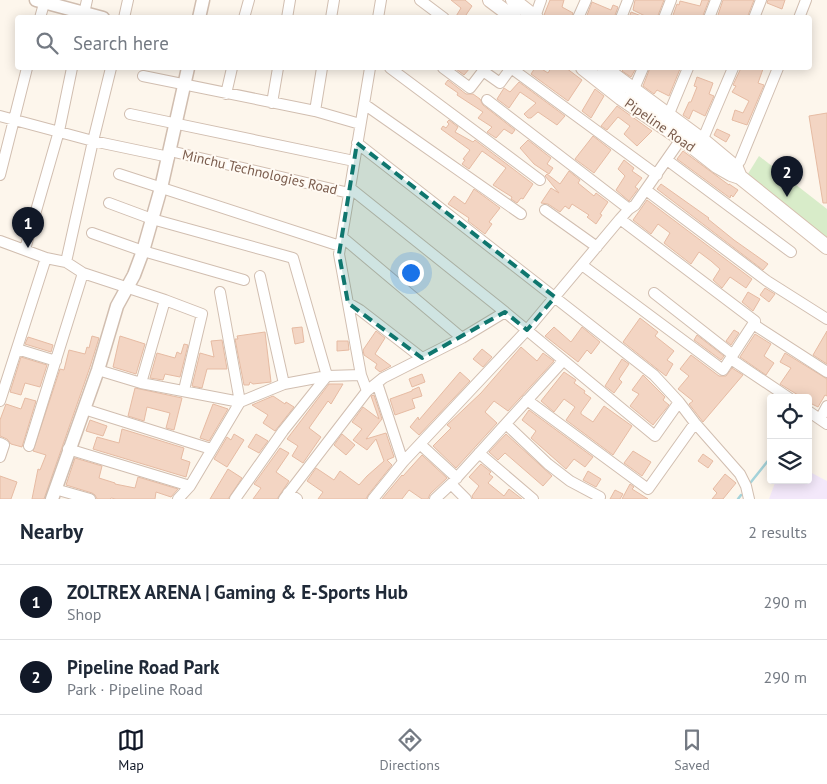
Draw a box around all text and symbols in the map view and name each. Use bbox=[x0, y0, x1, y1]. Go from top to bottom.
search box bbox=[15, 15, 812, 70]
icon: search bbox=[33, 29, 61, 57]
text: Search here bbox=[73, 31, 169, 55]
street label: Pipeline Road bbox=[621, 94, 699, 156]
street label: Minchu Technologies Road bbox=[181, 145, 339, 199]
pin: 2 bbox=[771, 156, 803, 197]
pin: 1 bbox=[12, 207, 44, 248]
your location bbox=[398, 260, 424, 286]
map controls bbox=[767, 394, 812, 484]
button: locate bbox=[767, 394, 812, 439]
button: layers bbox=[767, 439, 812, 484]
text: Nearby bbox=[20, 518, 83, 545]
text: 2 results bbox=[748, 522, 807, 542]
text: ZOLTREX ARENA | Gaming & E-Sports Hub bbox=[67, 580, 408, 604]
text: 1 bbox=[31, 592, 41, 612]
text: 290 m bbox=[764, 592, 807, 612]
text: Shop bbox=[67, 604, 101, 624]
text: Pipeline Road Park bbox=[67, 655, 219, 679]
text: 2 bbox=[31, 667, 41, 687]
text: 290 m bbox=[764, 667, 807, 687]
text: Park · Pipeline Road bbox=[67, 679, 203, 699]
tab: Map bbox=[117, 726, 145, 774]
tab: Directions bbox=[379, 726, 440, 774]
tab: Saved bbox=[674, 726, 710, 774]

